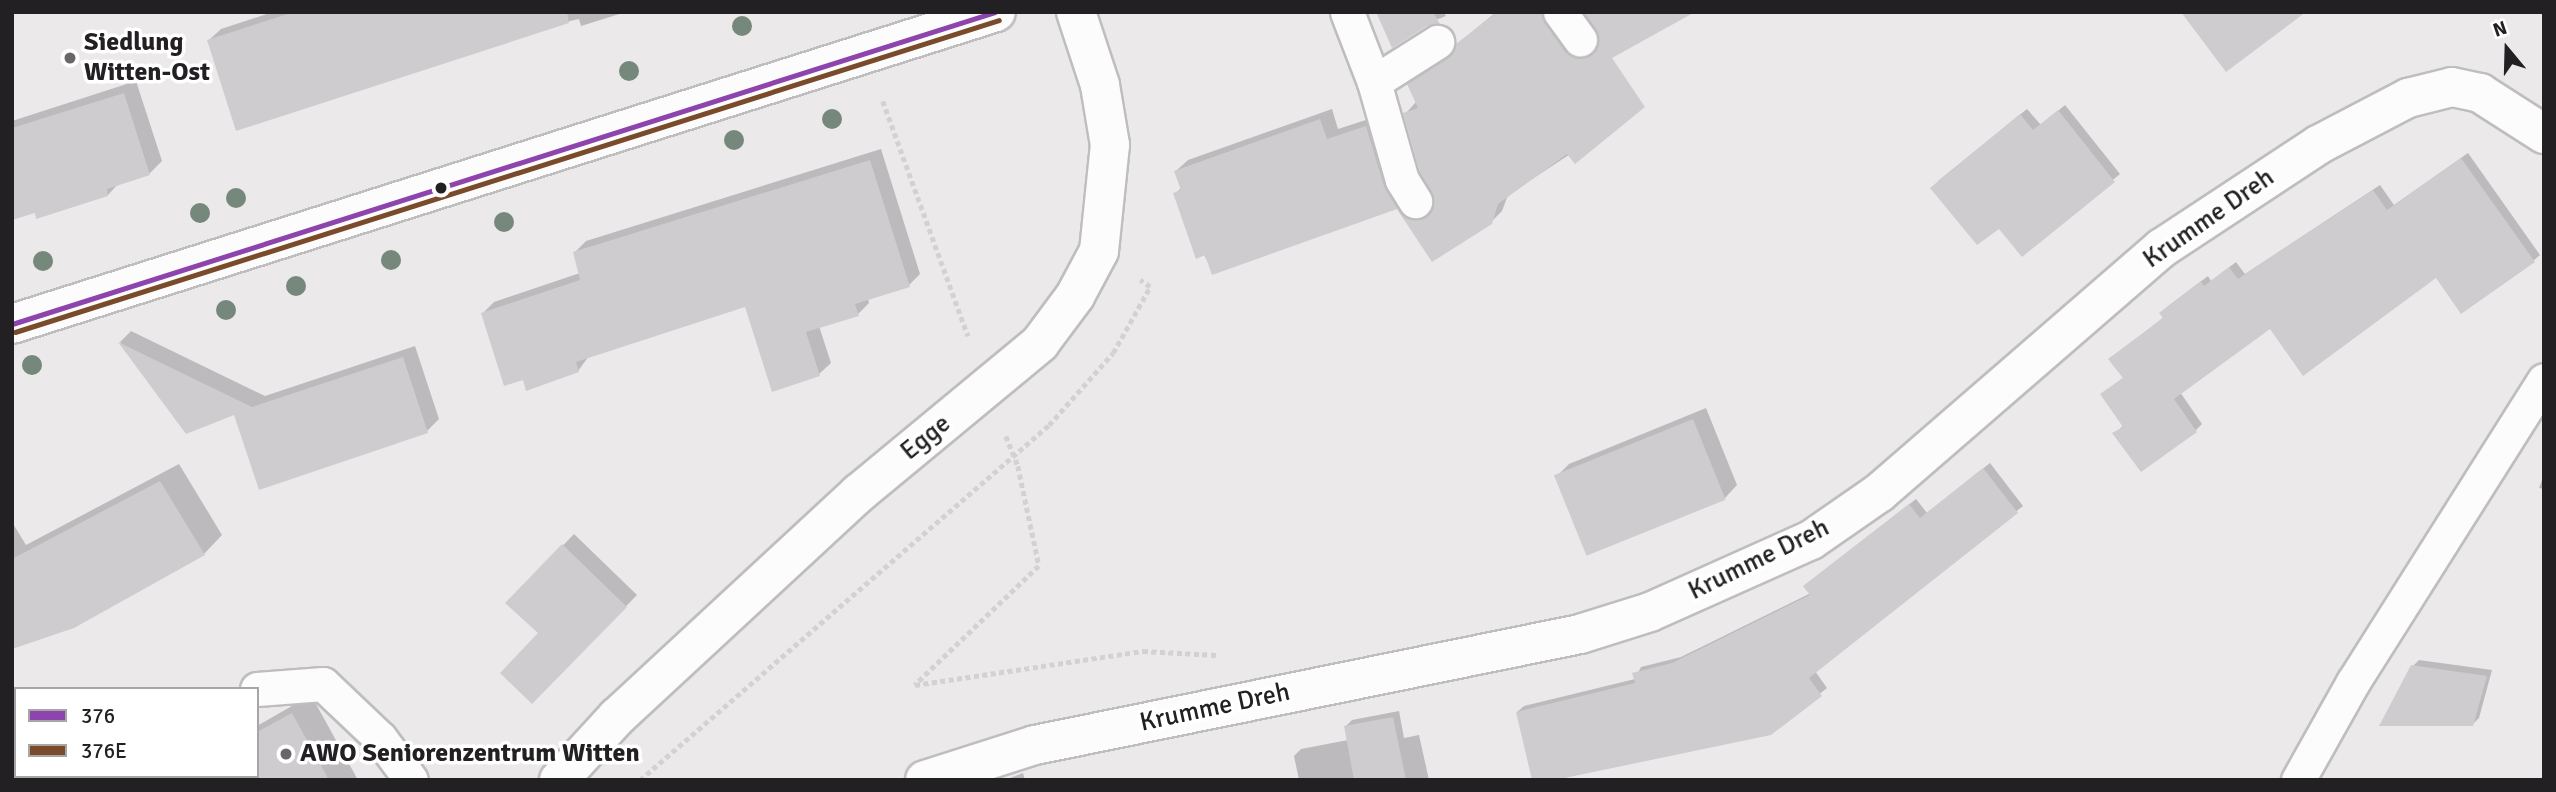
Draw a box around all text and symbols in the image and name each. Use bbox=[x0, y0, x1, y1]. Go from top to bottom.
north arrow bbox=[2472, 14, 2542, 84]
text: N bbox=[2490, 16, 2510, 43]
place label: Siedlung Witten-Ost bbox=[84, 27, 210, 88]
marker: Siedlung Witten-Ost bbox=[62, 50, 78, 66]
street label: Krumme Dreh bbox=[2138, 162, 2280, 276]
unlabelled marker bbox=[434, 181, 448, 195]
street label: Egge bbox=[895, 409, 957, 467]
street label: Krumme Dreh bbox=[1684, 513, 1834, 607]
street label: Krumme Dreh bbox=[1137, 677, 1293, 739]
legend bbox=[14, 687, 259, 778]
text: 376 bbox=[81, 703, 115, 729]
text: 376E bbox=[81, 738, 127, 764]
place label: AWO Seniorenzentrum Witten bbox=[300, 738, 640, 770]
marker: AWO Seniorenzentrum Witten bbox=[278, 746, 294, 762]

